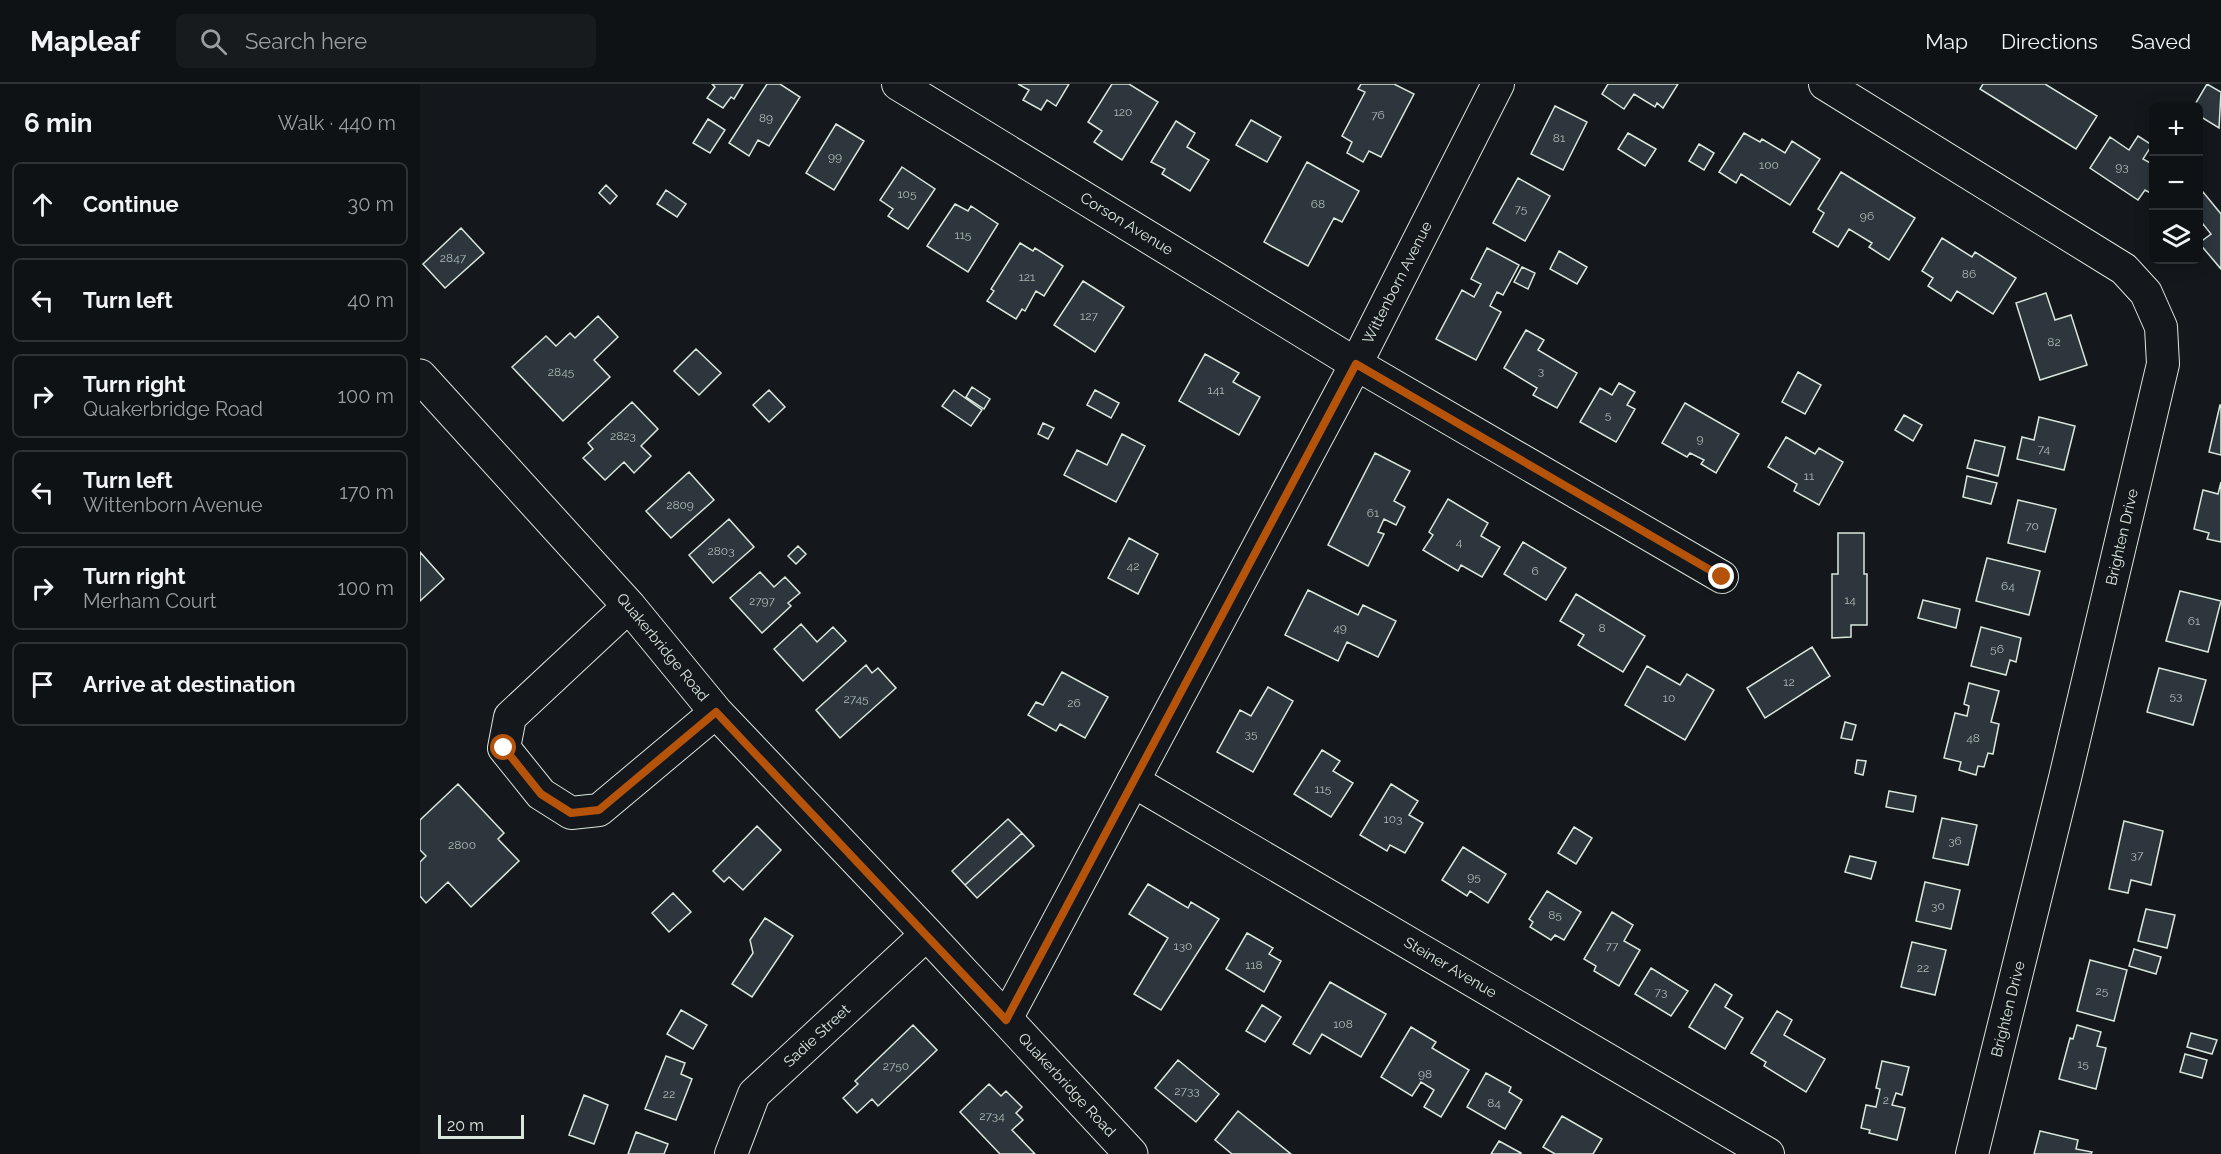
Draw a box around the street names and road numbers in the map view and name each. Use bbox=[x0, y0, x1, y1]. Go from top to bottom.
street label: Corson Avenue bbox=[1077, 189, 1177, 259]
street label: Wittenborn Avenue bbox=[1359, 218, 1436, 347]
street label: Brighten Drive bbox=[2102, 487, 2142, 587]
street label: Quakerbridge Road bbox=[613, 589, 713, 705]
street label: Steiner Avenue bbox=[1401, 933, 1500, 1002]
street label: Brighten Drive bbox=[1987, 959, 2029, 1059]
street label: Sadie Street bbox=[780, 1001, 854, 1071]
street label: Quakerbridge Road bbox=[1014, 1029, 1119, 1141]

